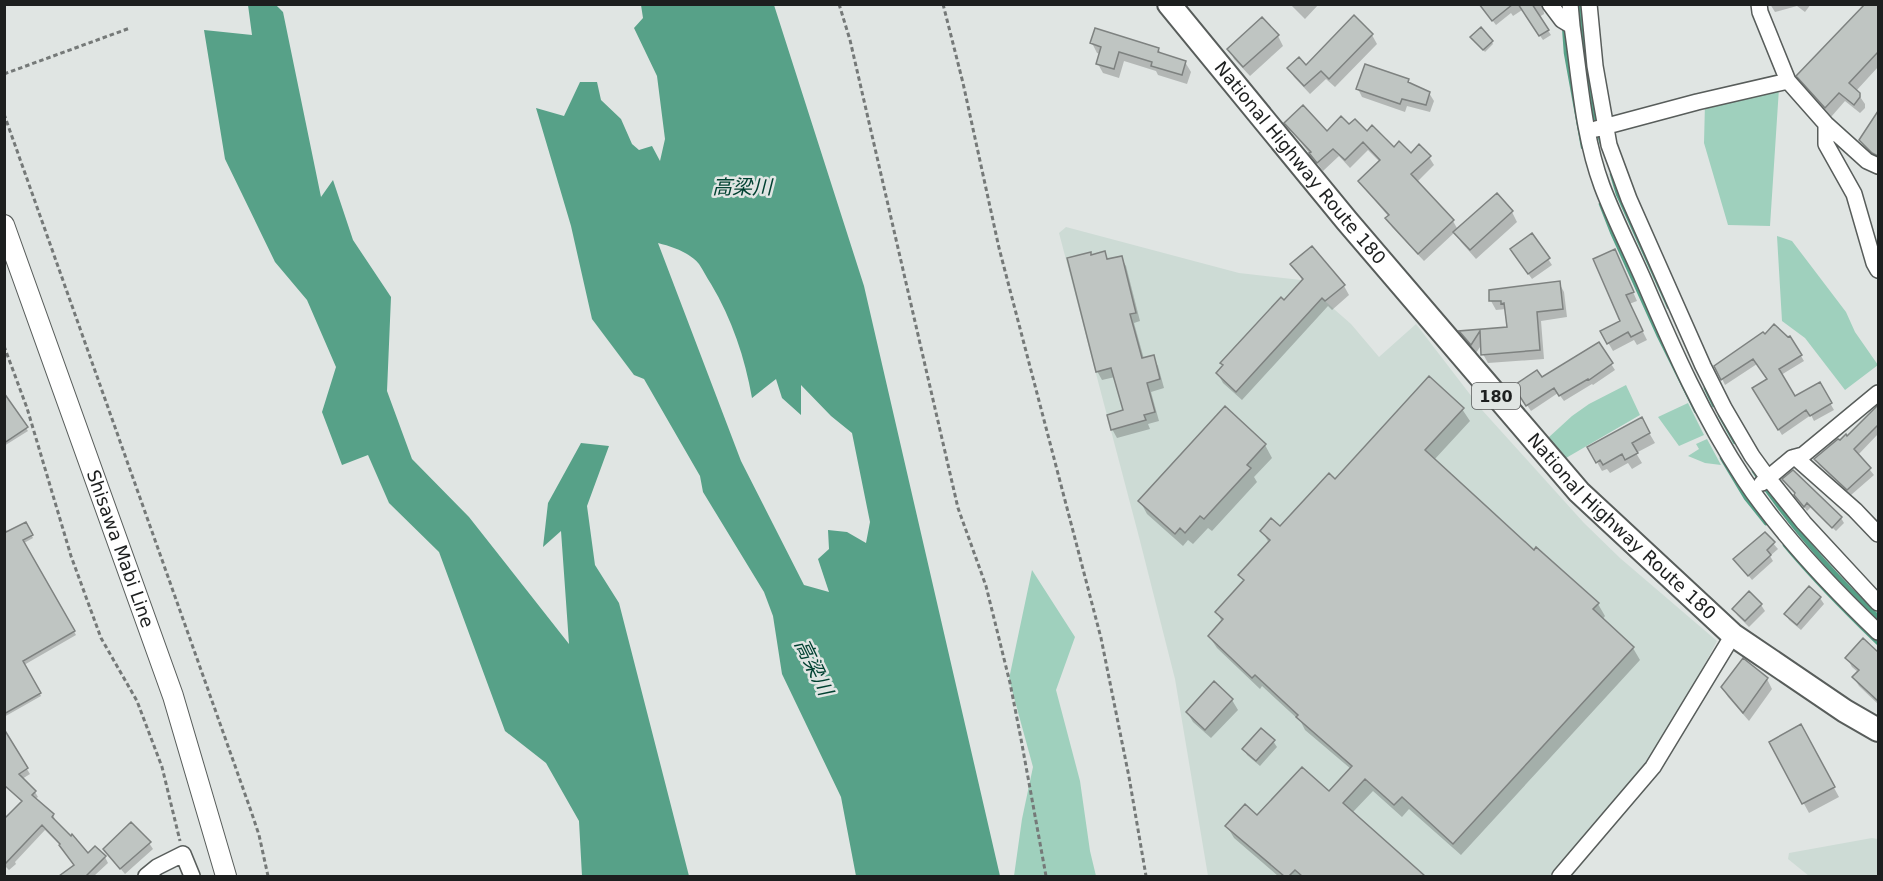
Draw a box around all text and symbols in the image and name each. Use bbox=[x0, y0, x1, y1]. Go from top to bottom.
street label: National Highway Route 180 bbox=[1210, 57, 1390, 268]
water label: 高梁川 bbox=[712, 175, 774, 199]
road number: 180 bbox=[1472, 383, 1520, 409]
street label: National Highway Route 180 bbox=[1523, 429, 1721, 624]
street label: Shisawa Mabi Line bbox=[83, 467, 159, 630]
water label: 高梁川 bbox=[790, 635, 839, 701]

